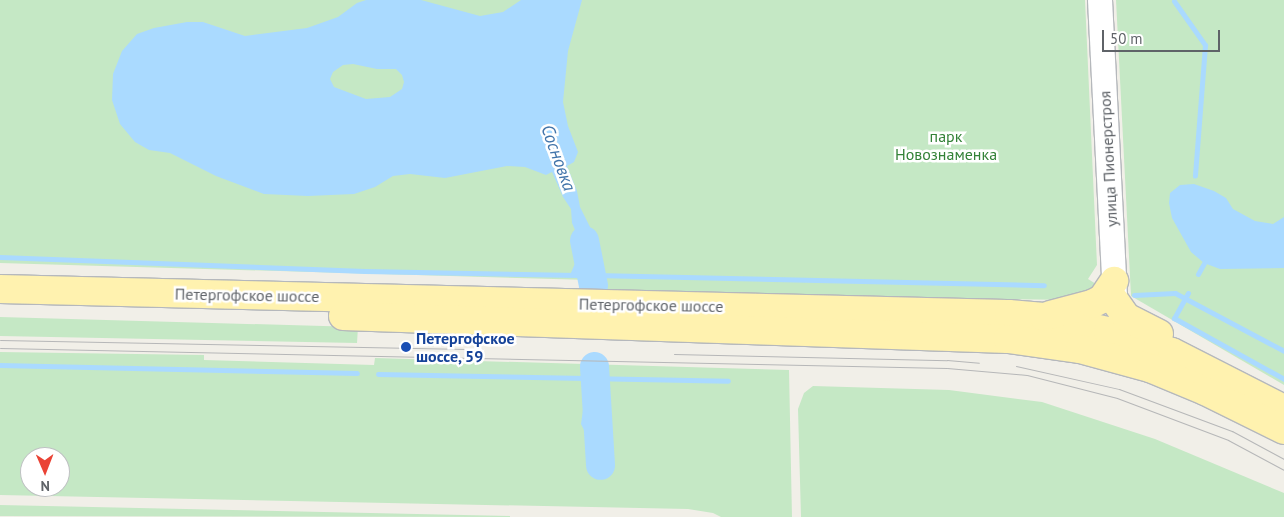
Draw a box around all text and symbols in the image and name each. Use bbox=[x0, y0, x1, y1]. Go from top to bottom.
scale bar bbox=[1104, 20, 1222, 52]
text: 50 m bbox=[1110, 29, 1143, 48]
street label: улица Пионерстроя bbox=[1095, 90, 1121, 228]
water label: Сосновка bbox=[536, 122, 580, 194]
park label: парк Новознаменка bbox=[895, 126, 997, 164]
street label: Петергофское шоссе bbox=[175, 284, 319, 306]
street label: Петергофское шоссе bbox=[579, 294, 723, 316]
place label: Петергофское шоссе, 59 bbox=[416, 328, 515, 366]
marker: Петергофское шоссе, 59 bbox=[400, 341, 412, 353]
north arrow bbox=[20, 447, 70, 497]
text: N bbox=[40, 477, 50, 495]

